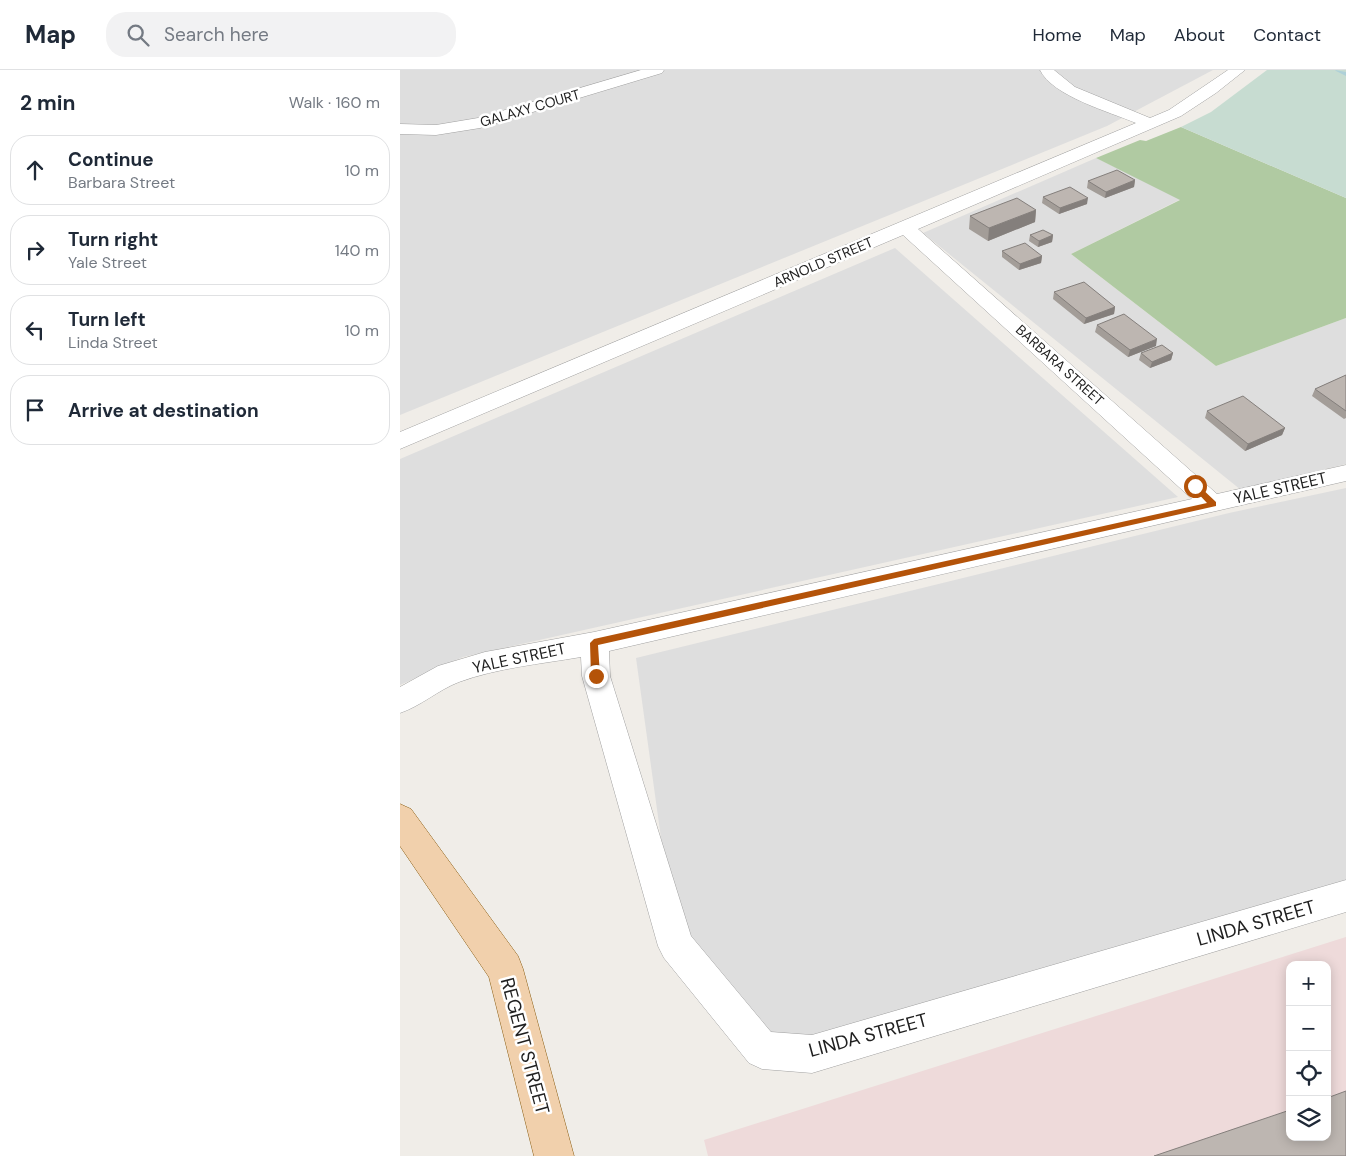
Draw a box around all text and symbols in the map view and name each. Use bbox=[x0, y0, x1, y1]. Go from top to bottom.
search box bbox=[106, 12, 456, 57]
text: Map bbox=[25, 19, 76, 50]
icon: search bbox=[124, 21, 152, 49]
text: Search here bbox=[164, 22, 269, 47]
text: Home bbox=[1032, 23, 1082, 47]
text: Map bbox=[1110, 23, 1146, 47]
text: About bbox=[1174, 23, 1225, 47]
text: Contact bbox=[1253, 23, 1321, 47]
street label: GALAXY COURT bbox=[478, 85, 582, 131]
text: 2 min bbox=[20, 89, 76, 117]
text: Walk · 160 m bbox=[289, 92, 380, 113]
text: Continue bbox=[68, 147, 154, 172]
icon: ahead bbox=[21, 156, 49, 184]
text: 10 m bbox=[345, 160, 379, 181]
text: Barbara Street bbox=[68, 172, 175, 193]
text: Turn right bbox=[68, 227, 158, 252]
street label: ARNOLD STREET bbox=[770, 233, 876, 291]
icon: right bbox=[21, 236, 49, 264]
text: 140 m bbox=[335, 240, 379, 261]
text: Yale Street bbox=[68, 252, 147, 273]
text: Turn left bbox=[68, 307, 146, 332]
icon: left bbox=[21, 316, 49, 344]
text: 10 m bbox=[345, 320, 379, 341]
street label: BARBARA STREET bbox=[1012, 321, 1108, 409]
text: Linda Street bbox=[68, 332, 158, 353]
icon: arrive bbox=[21, 396, 49, 424]
text: Arrive at destination bbox=[68, 398, 259, 423]
street label: YALE STREET bbox=[1231, 467, 1329, 509]
route start bbox=[1184, 475, 1207, 498]
street label: YALE STREET bbox=[470, 638, 568, 678]
route end bbox=[585, 665, 608, 688]
street label: LINDA STREET bbox=[1194, 894, 1318, 952]
map controls bbox=[1286, 961, 1331, 1141]
button: + bbox=[1286, 961, 1331, 1006]
street label: REGENT STREET bbox=[495, 975, 555, 1118]
button: − bbox=[1286, 1006, 1331, 1051]
street label: LINDA STREET bbox=[806, 1007, 931, 1063]
button: locate bbox=[1286, 1051, 1331, 1096]
button: layers bbox=[1286, 1096, 1331, 1141]

